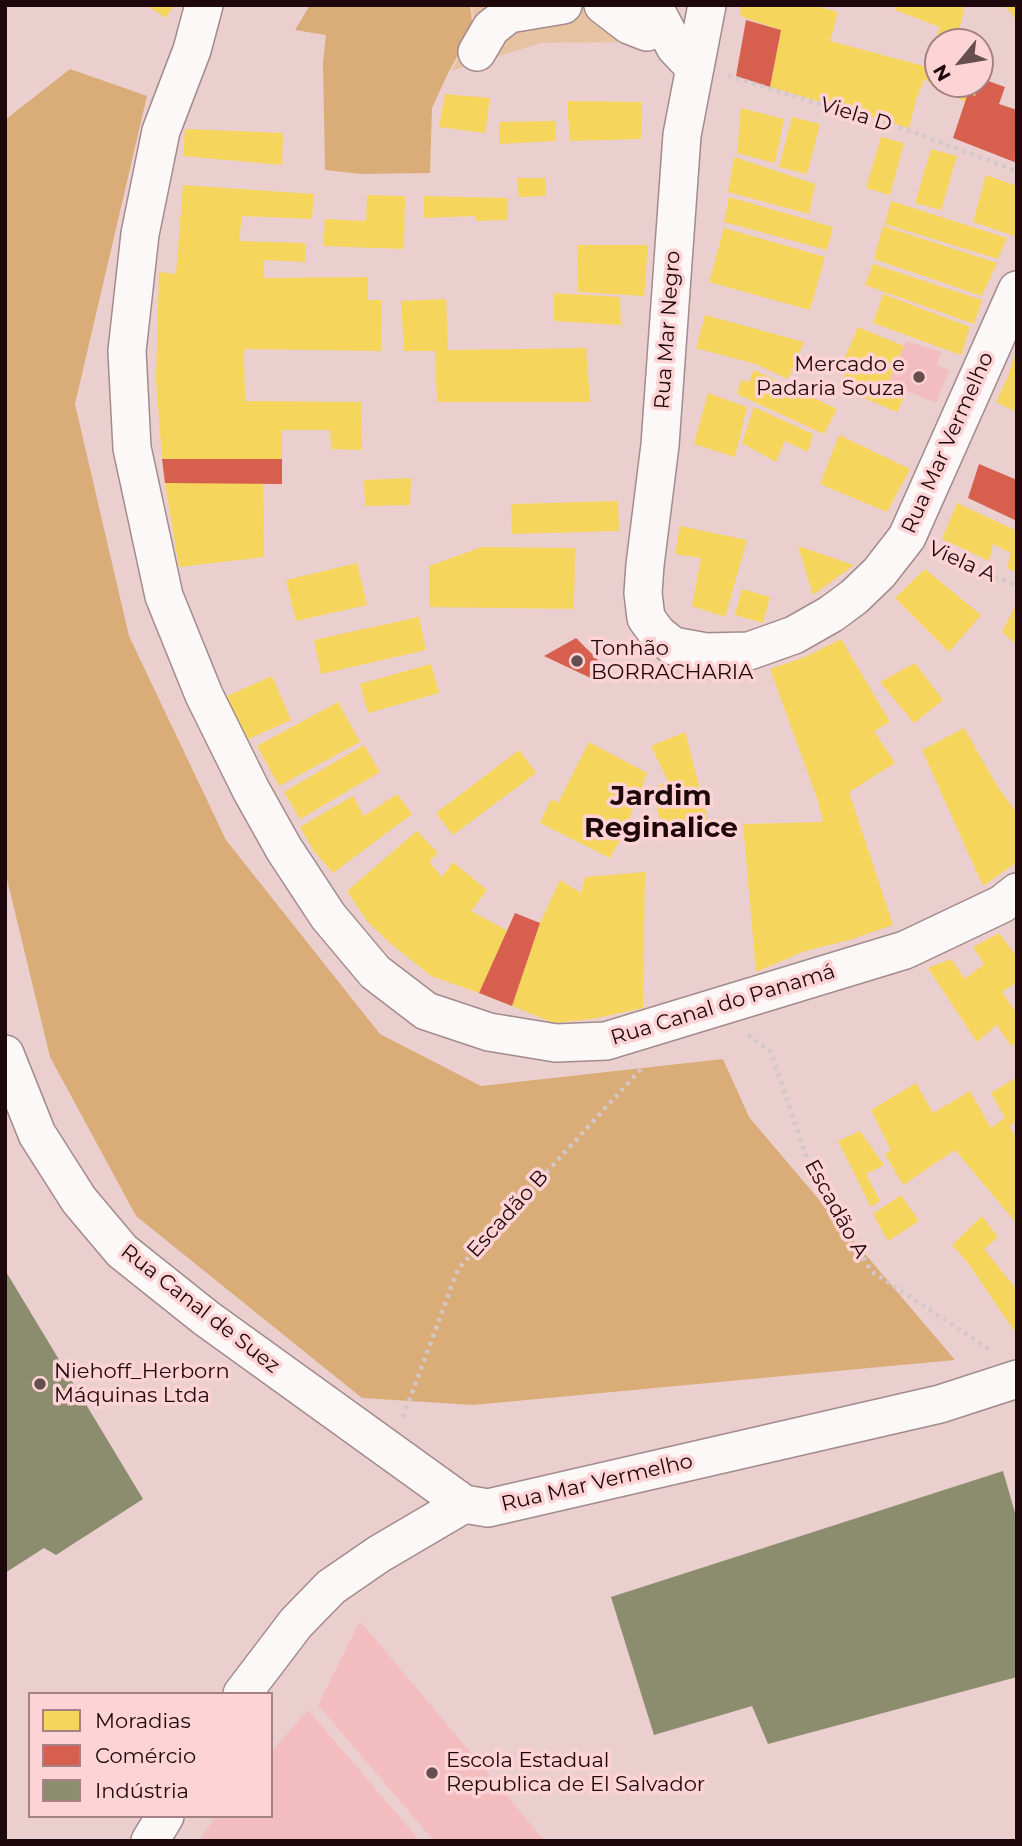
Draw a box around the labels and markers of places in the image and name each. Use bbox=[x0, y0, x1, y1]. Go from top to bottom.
place label: Mercado e Padaria Souza bbox=[756, 352, 905, 402]
marker: Mercado e Padaria Souza bbox=[911, 369, 927, 385]
place label: Tonhão BORRACHARIA bbox=[591, 636, 753, 686]
marker: Tonhão BORRACHARIA bbox=[569, 653, 585, 669]
place label: Niehoff_Herborn Máquinas Ltda bbox=[54, 1359, 230, 1409]
marker: Niehoff_Herborn Máquinas Ltda bbox=[32, 1376, 48, 1392]
place label: Escola Estadual Republica de El Salvador bbox=[446, 1748, 705, 1798]
marker: Escola Estadual Republica de El Salvador bbox=[424, 1765, 440, 1781]

